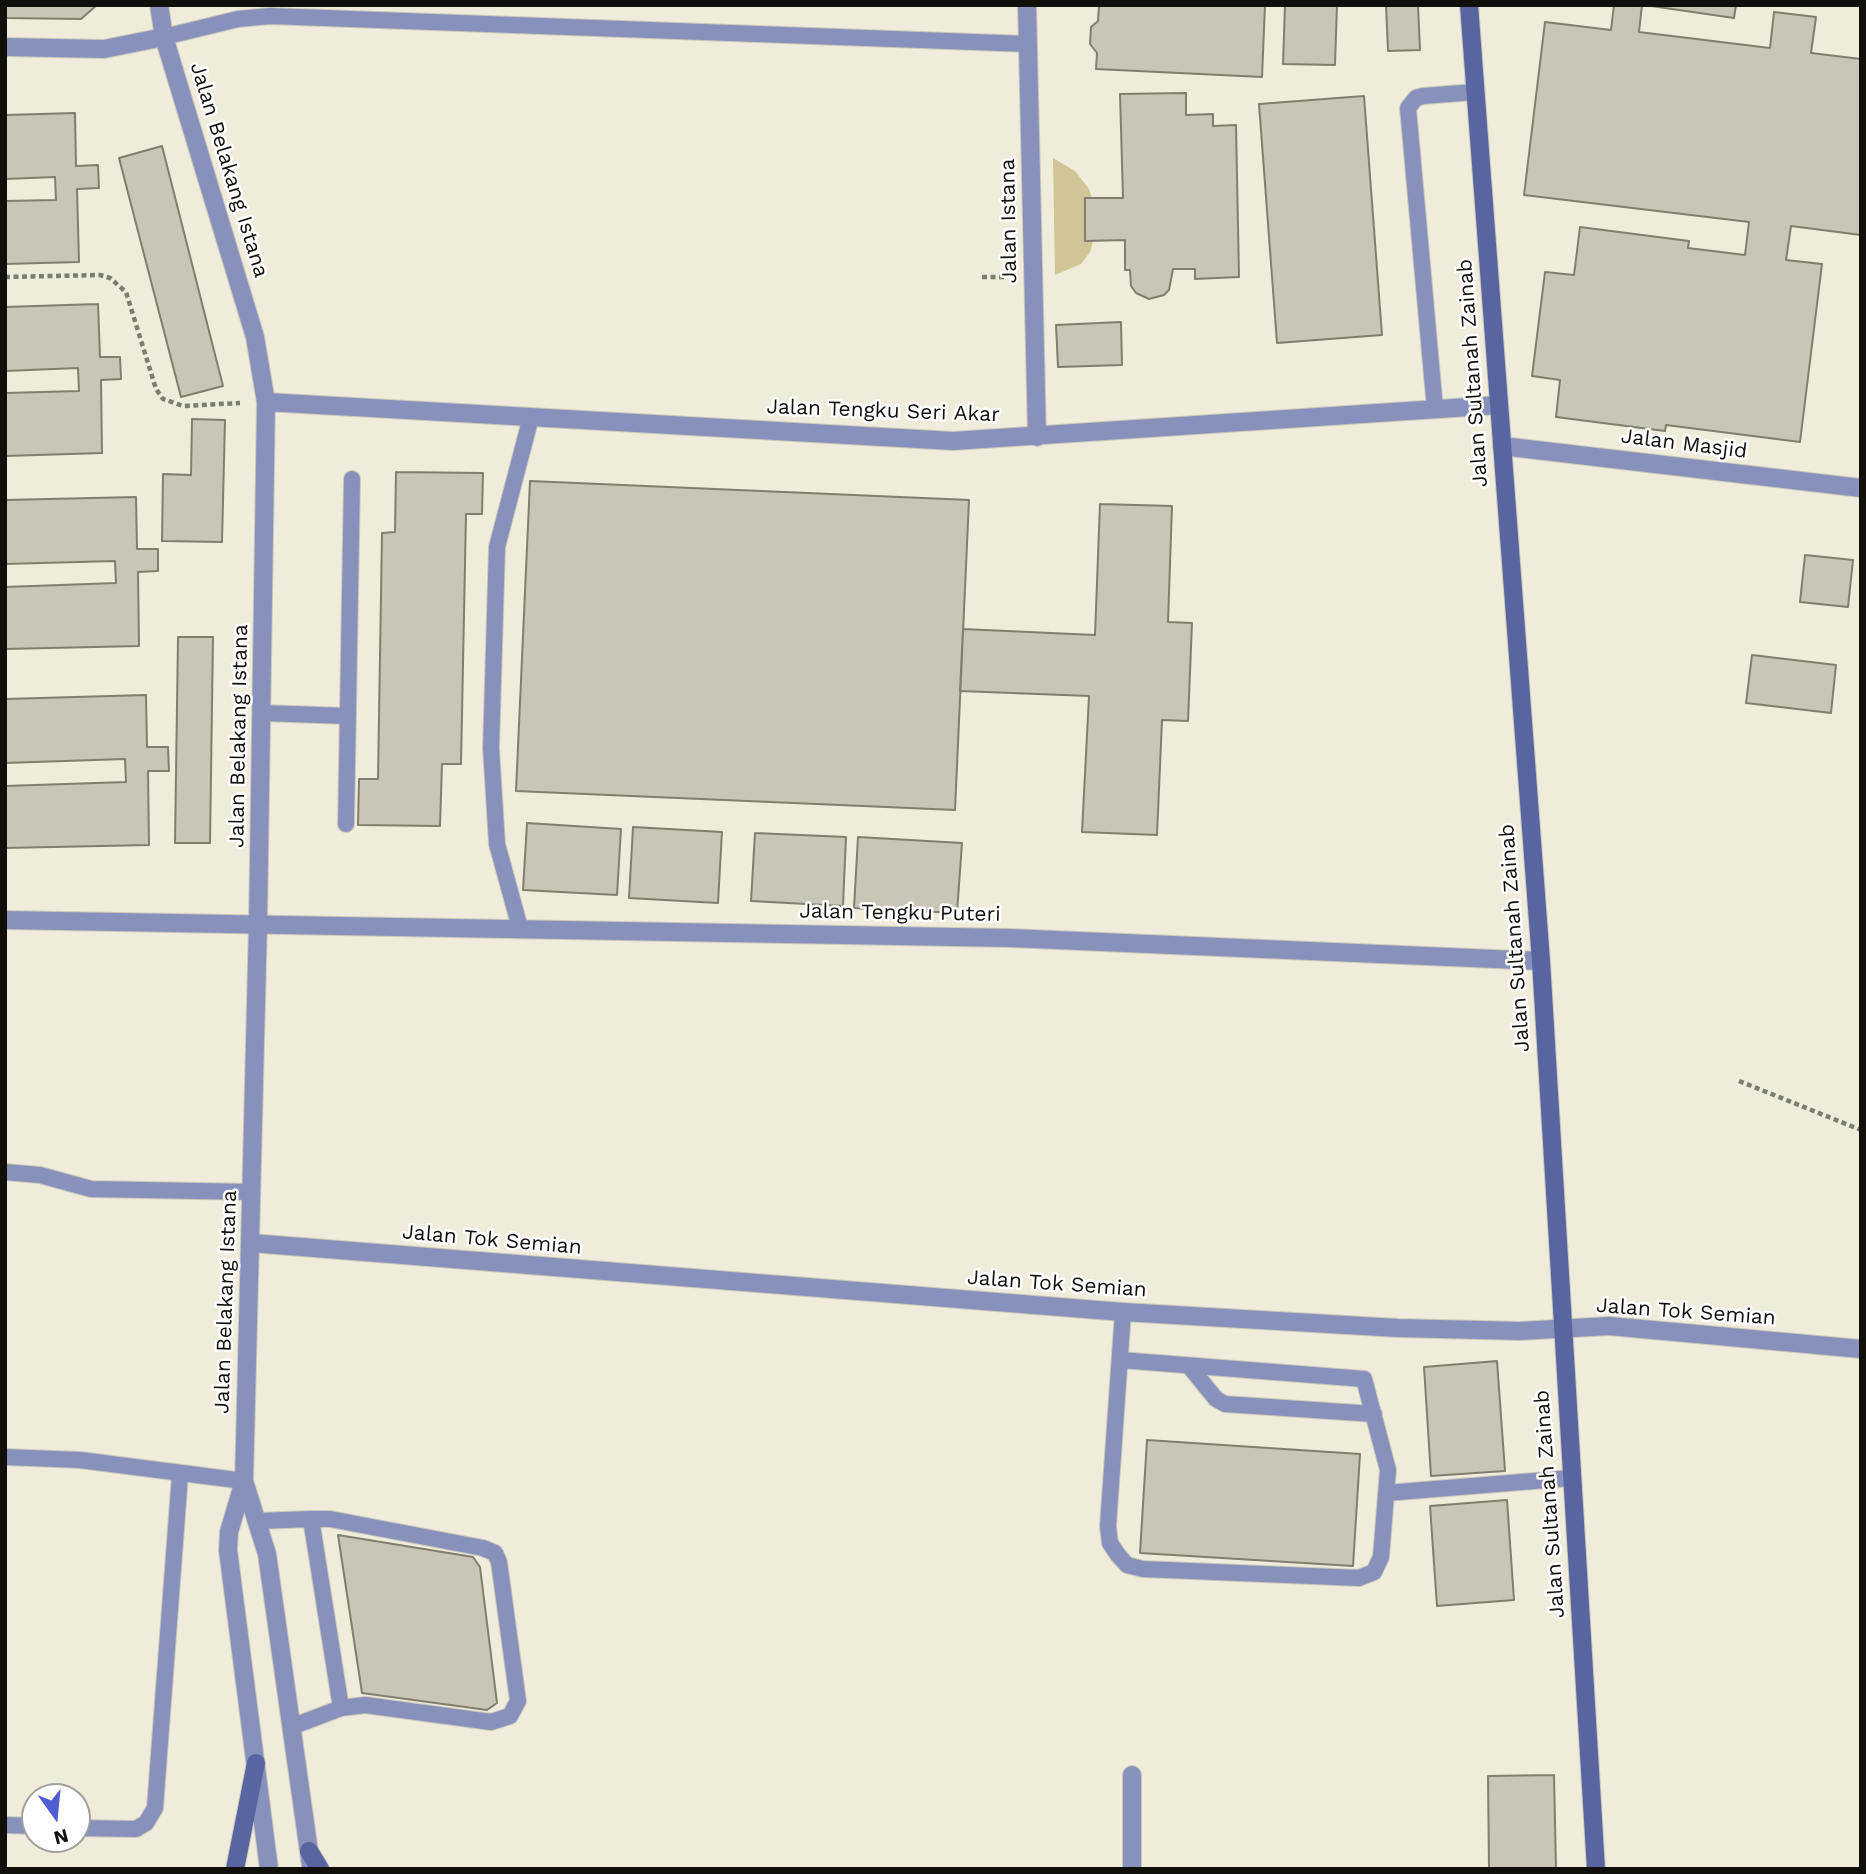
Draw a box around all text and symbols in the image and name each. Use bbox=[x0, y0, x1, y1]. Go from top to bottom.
street label: Jalan Belakang Istana bbox=[184, 59, 274, 281]
street label: Jalan Istana bbox=[995, 159, 1023, 283]
street label: Jalan Sultanah Zainab bbox=[1452, 258, 1494, 488]
street label: Jalan Tengku Seri Akar bbox=[766, 394, 1000, 428]
street label: Jalan Masjid bbox=[1619, 424, 1749, 464]
street label: Jalan Belakang Istana bbox=[224, 624, 254, 848]
street label: Jalan Sultanah Zainab bbox=[1494, 823, 1536, 1053]
street label: Jalan Tengku Puteri bbox=[799, 899, 1001, 927]
street label: Jalan Belakang Istana bbox=[210, 1190, 242, 1414]
street label: Jalan Tok Semian bbox=[401, 1220, 583, 1260]
street label: Jalan Tok Semian bbox=[966, 1265, 1148, 1303]
street label: Jalan Tok Semian bbox=[1595, 1293, 1777, 1331]
street label: Jalan Sultanah Zainab bbox=[1529, 1389, 1571, 1619]
north arrow bbox=[21, 1783, 91, 1853]
text: N bbox=[51, 1824, 71, 1850]

